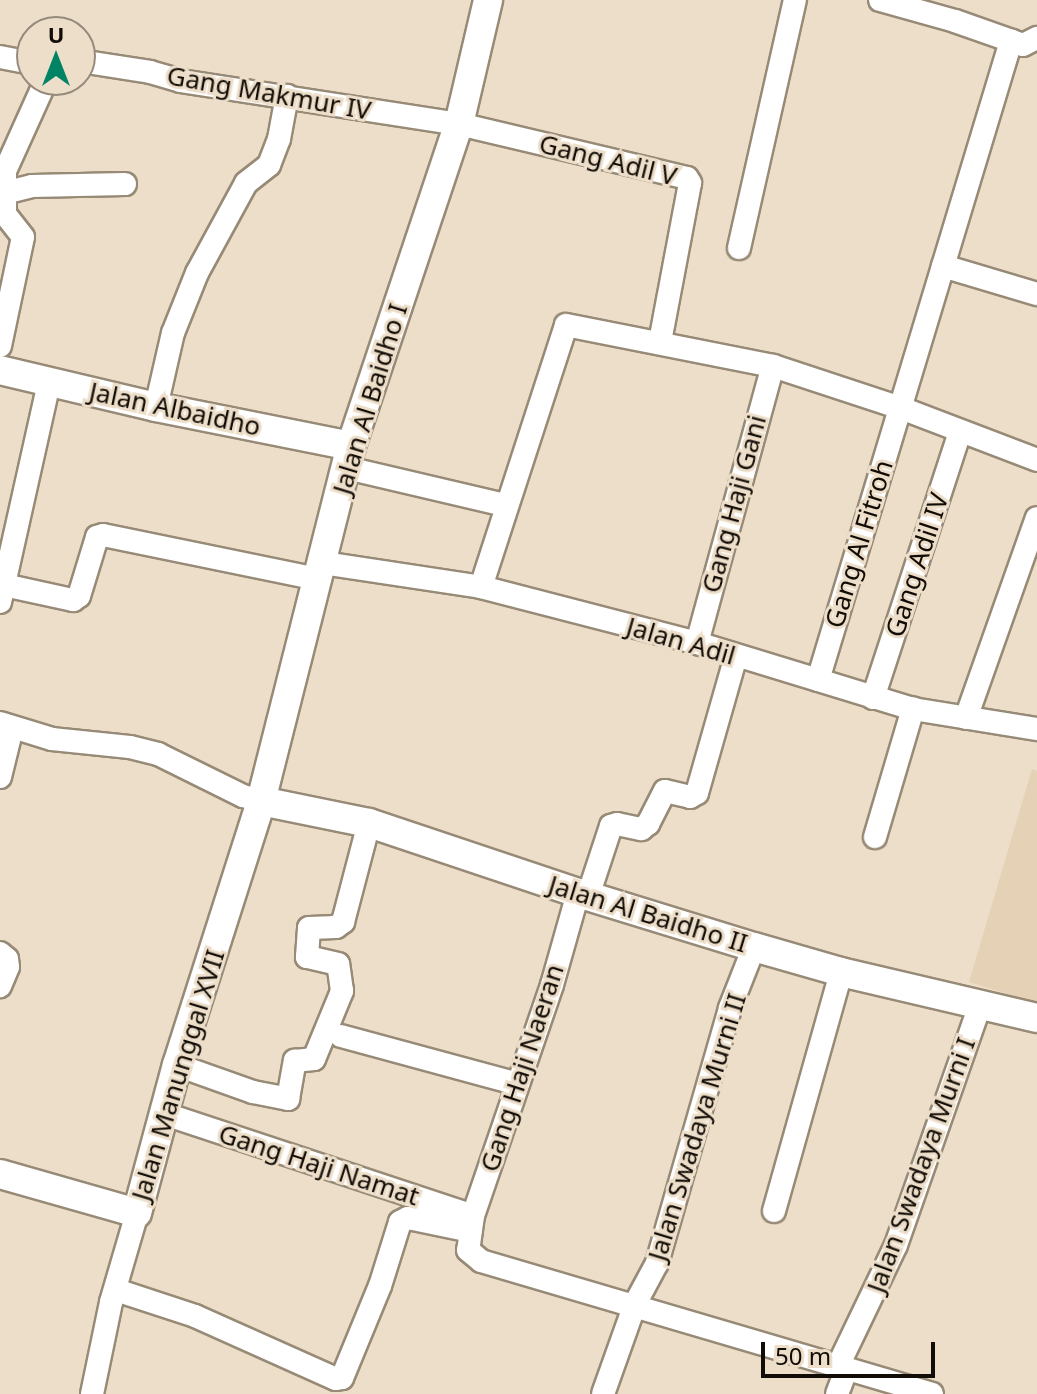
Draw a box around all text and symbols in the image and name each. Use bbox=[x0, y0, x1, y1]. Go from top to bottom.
north arrow bbox=[16, 16, 96, 96]
text: U bbox=[48, 19, 64, 49]
street label: Gang Makmur IV bbox=[165, 60, 373, 126]
street label: Gang Adil V bbox=[536, 128, 680, 192]
street label: Jalan Al Baidho I bbox=[326, 300, 414, 498]
street label: Jalan Albaidho bbox=[87, 376, 263, 442]
street label: Gang Haji Gani bbox=[695, 412, 773, 596]
street label: Gang Al Fitroh bbox=[819, 456, 899, 632]
street label: Gang Adil IV bbox=[879, 489, 955, 641]
street label: Jalan Adil bbox=[623, 611, 739, 671]
street label: Jalan Al Baidho II bbox=[545, 869, 751, 959]
street label: Jalan Manunggal XVII bbox=[125, 946, 231, 1204]
street label: Gang Haji Naeran bbox=[474, 960, 570, 1176]
street label: Jalan Swadaya Murni II bbox=[641, 990, 753, 1264]
street label: Jalan Swadaya Murni I bbox=[860, 1033, 982, 1297]
street label: Gang Haji Namat bbox=[215, 1118, 423, 1212]
scale bar bbox=[765, 1326, 939, 1376]
text: 50 m bbox=[775, 1339, 831, 1372]

